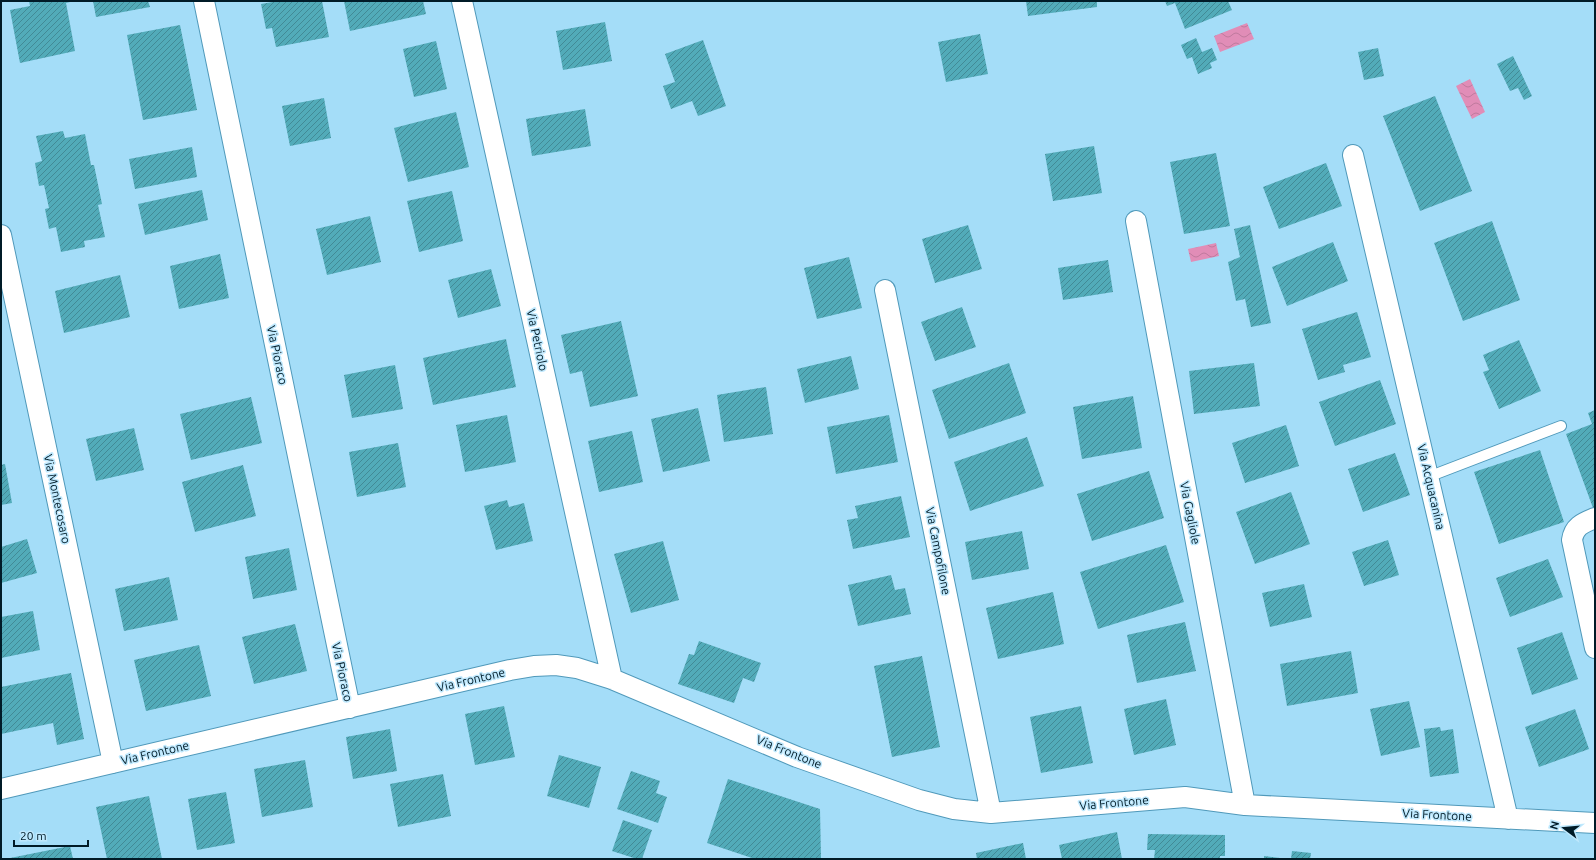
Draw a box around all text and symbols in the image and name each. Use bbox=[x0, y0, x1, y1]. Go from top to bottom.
street label: Via Petriolo bbox=[525, 308, 550, 372]
street label: Via Pioraco bbox=[265, 324, 290, 386]
street label: Via Acquacanina bbox=[1415, 443, 1448, 531]
street label: Via Montecosaro bbox=[42, 453, 73, 545]
street label: Via Gagliole bbox=[1178, 480, 1203, 545]
street label: Via Campofilone bbox=[924, 506, 953, 596]
street label: Via Pioraco bbox=[330, 641, 355, 703]
street label: Via Frontone bbox=[436, 665, 506, 694]
street label: Via Frontone bbox=[755, 732, 824, 771]
street label: Via Frontone bbox=[120, 738, 190, 767]
street label: Via Frontone bbox=[1079, 793, 1149, 812]
street label: Via Frontone bbox=[1402, 806, 1472, 823]
north arrow bbox=[1544, 808, 1584, 848]
text: N bbox=[1547, 820, 1561, 831]
scale bar bbox=[14, 822, 88, 848]
text: 20 m bbox=[20, 829, 47, 842]

